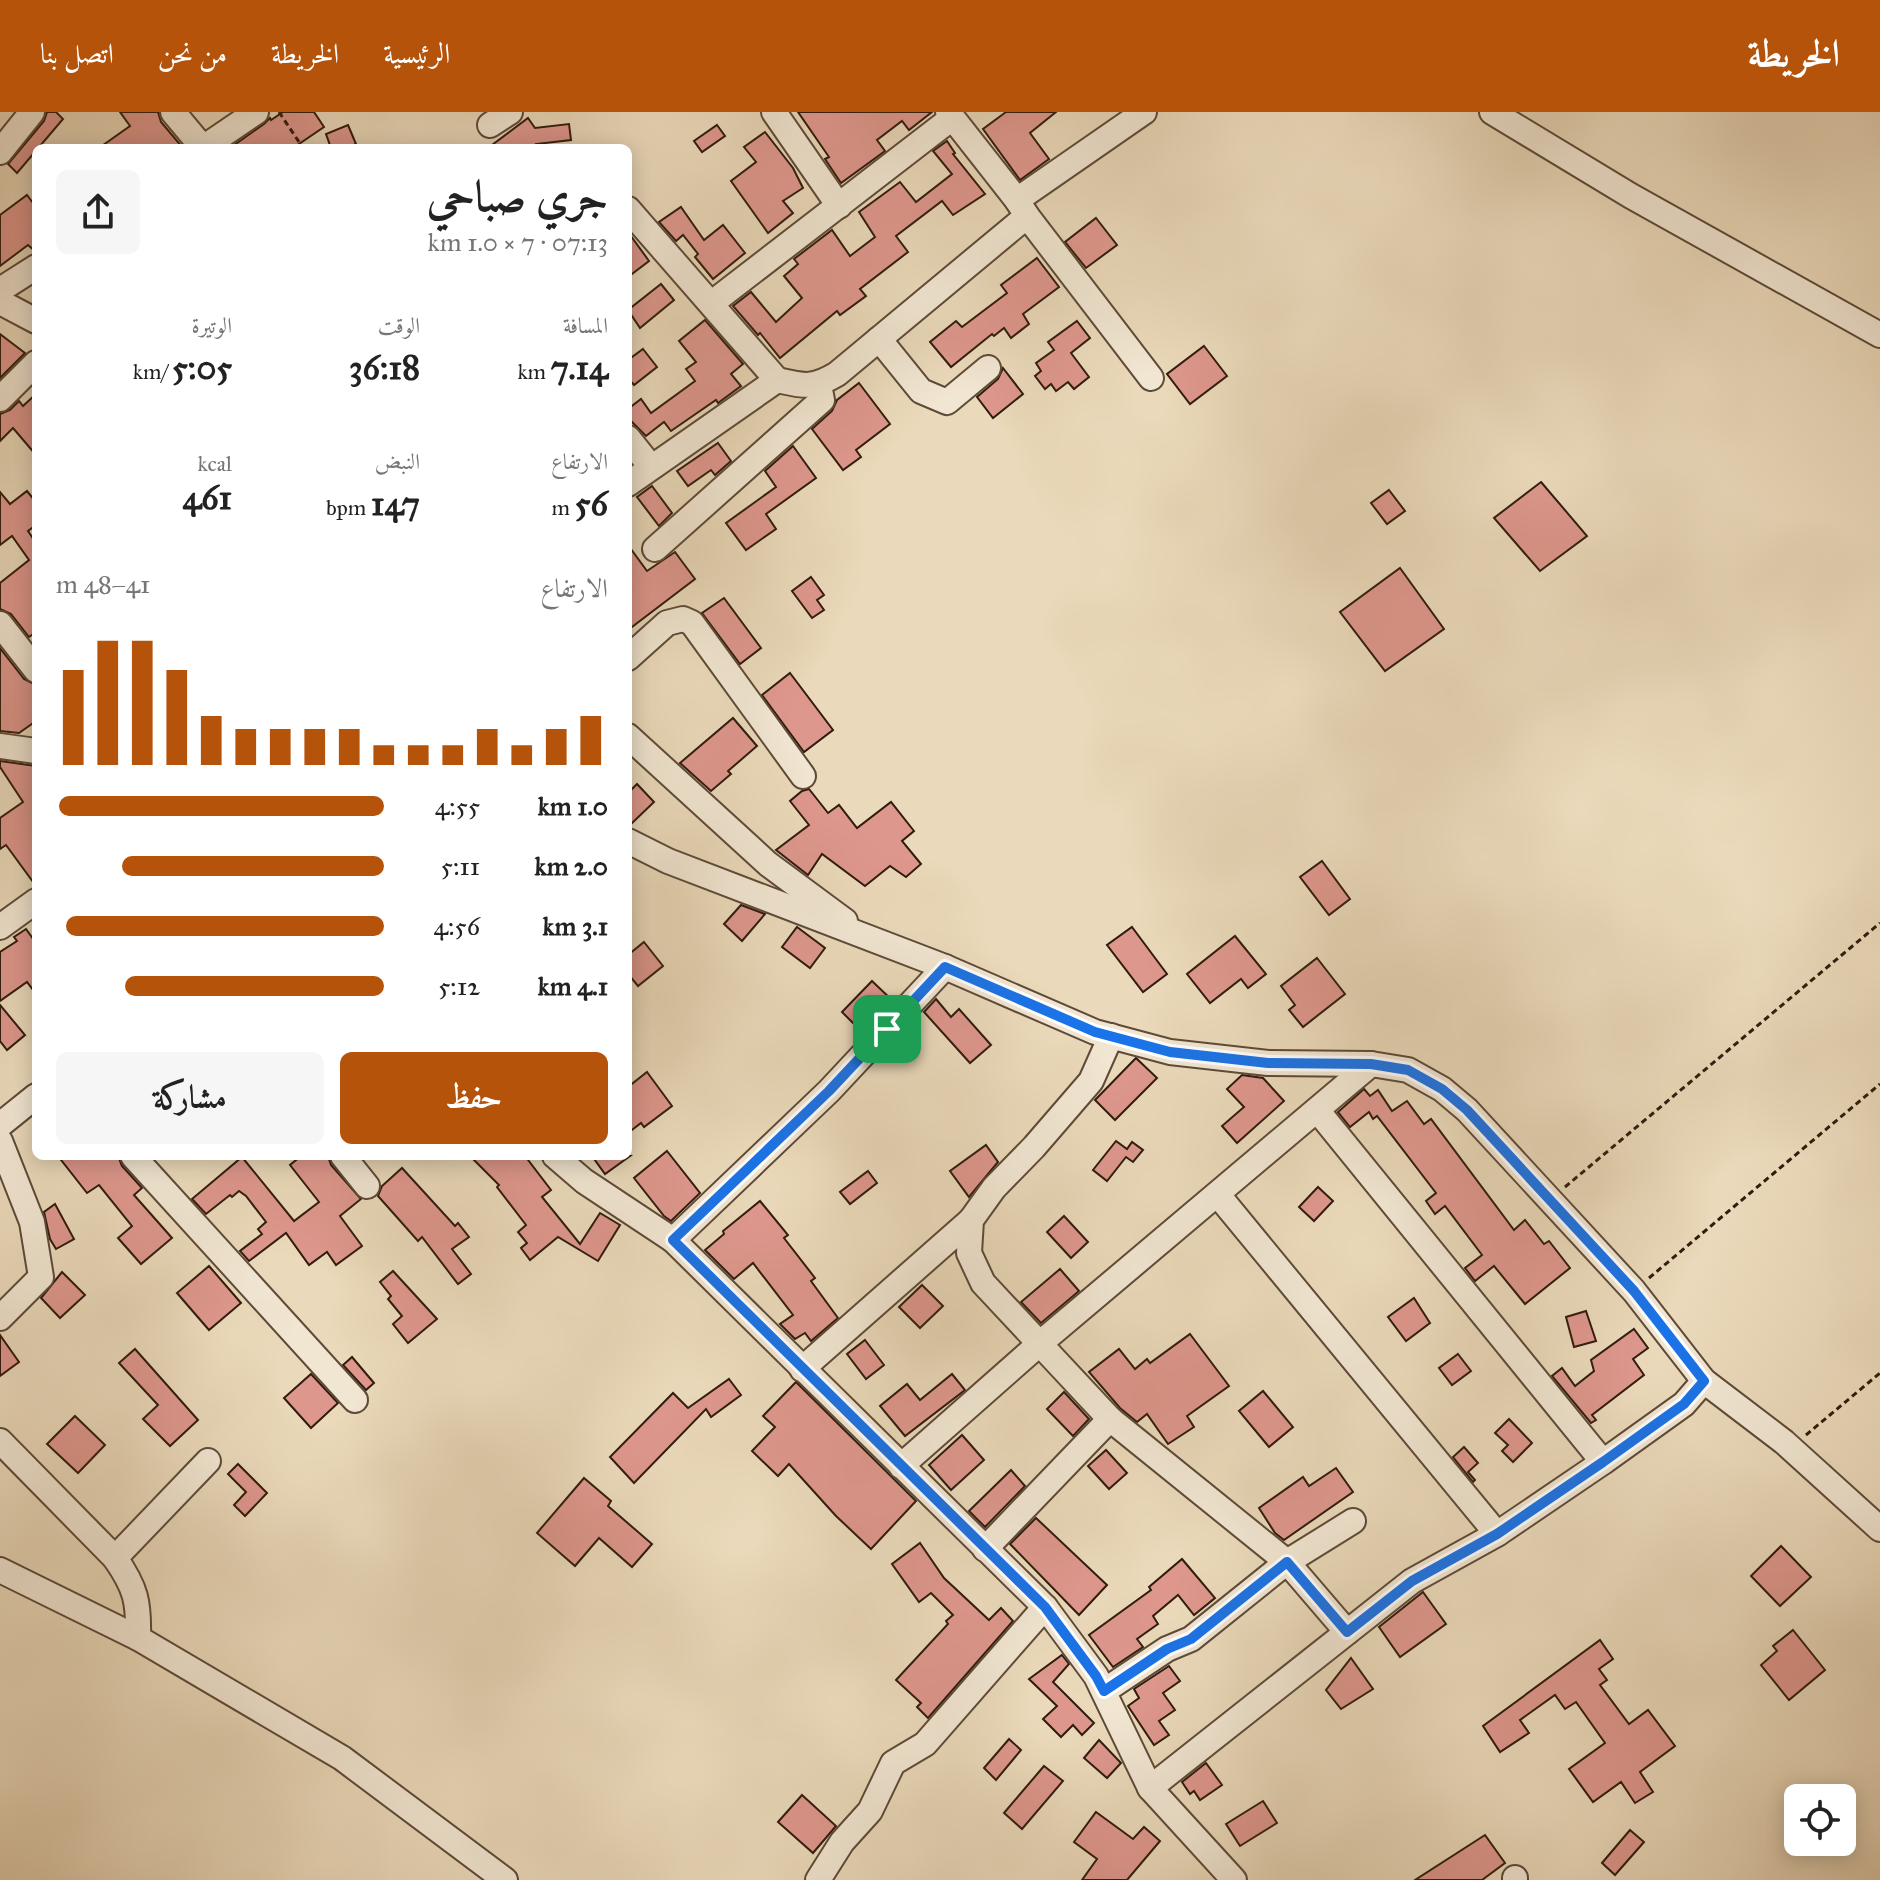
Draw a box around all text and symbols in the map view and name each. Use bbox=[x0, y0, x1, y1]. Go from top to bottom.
text: الخريطة bbox=[1748, 30, 1840, 76]
text: اتصل بنا bbox=[40, 36, 114, 71]
text: من نحن bbox=[158, 36, 227, 71]
text: الخريطة bbox=[271, 36, 339, 71]
text: الرئيسية bbox=[383, 36, 450, 71]
text: جري صباحي bbox=[427, 169, 608, 223]
button: share bbox=[56, 170, 140, 254]
text: 07:13 · 7 × 1.0 km bbox=[428, 226, 608, 258]
text: الوتيرة bbox=[191, 312, 232, 339]
text: الوقت bbox=[378, 312, 420, 339]
text: المسافة bbox=[563, 312, 608, 339]
text: 5:05 bbox=[172, 347, 232, 388]
text: 36:18 bbox=[349, 347, 420, 388]
text: 7.14 bbox=[551, 347, 608, 388]
text: /km bbox=[133, 358, 172, 385]
text: km bbox=[517, 358, 551, 385]
text: النبض bbox=[375, 448, 420, 475]
text: الارتفاع bbox=[551, 448, 608, 475]
text: kcal bbox=[197, 450, 232, 477]
text: 461 bbox=[182, 477, 232, 518]
text: 147 bbox=[371, 483, 420, 524]
text: 56 bbox=[575, 483, 608, 524]
text: bpm bbox=[326, 494, 371, 521]
text: m bbox=[552, 494, 575, 521]
text: 41–48 m bbox=[56, 568, 150, 600]
text: الارتفاع bbox=[541, 572, 608, 604]
text: 4:55 bbox=[435, 790, 480, 822]
text: 1.0 km bbox=[538, 790, 608, 822]
text: 5:11 bbox=[441, 850, 480, 882]
text: 2.0 km bbox=[535, 850, 608, 882]
text: 4:56 bbox=[434, 910, 480, 942]
text: 3.1 km bbox=[542, 910, 608, 942]
text: 5:12 bbox=[438, 970, 480, 1002]
text: 4.1 km bbox=[538, 970, 608, 1002]
pin bbox=[853, 995, 921, 1063]
icon: arrive bbox=[865, 1007, 909, 1051]
button: مشاركة bbox=[56, 1052, 324, 1144]
button: حفظ bbox=[340, 1052, 608, 1144]
map controls bbox=[1784, 1784, 1856, 1856]
button: locate bbox=[1784, 1784, 1856, 1856]

